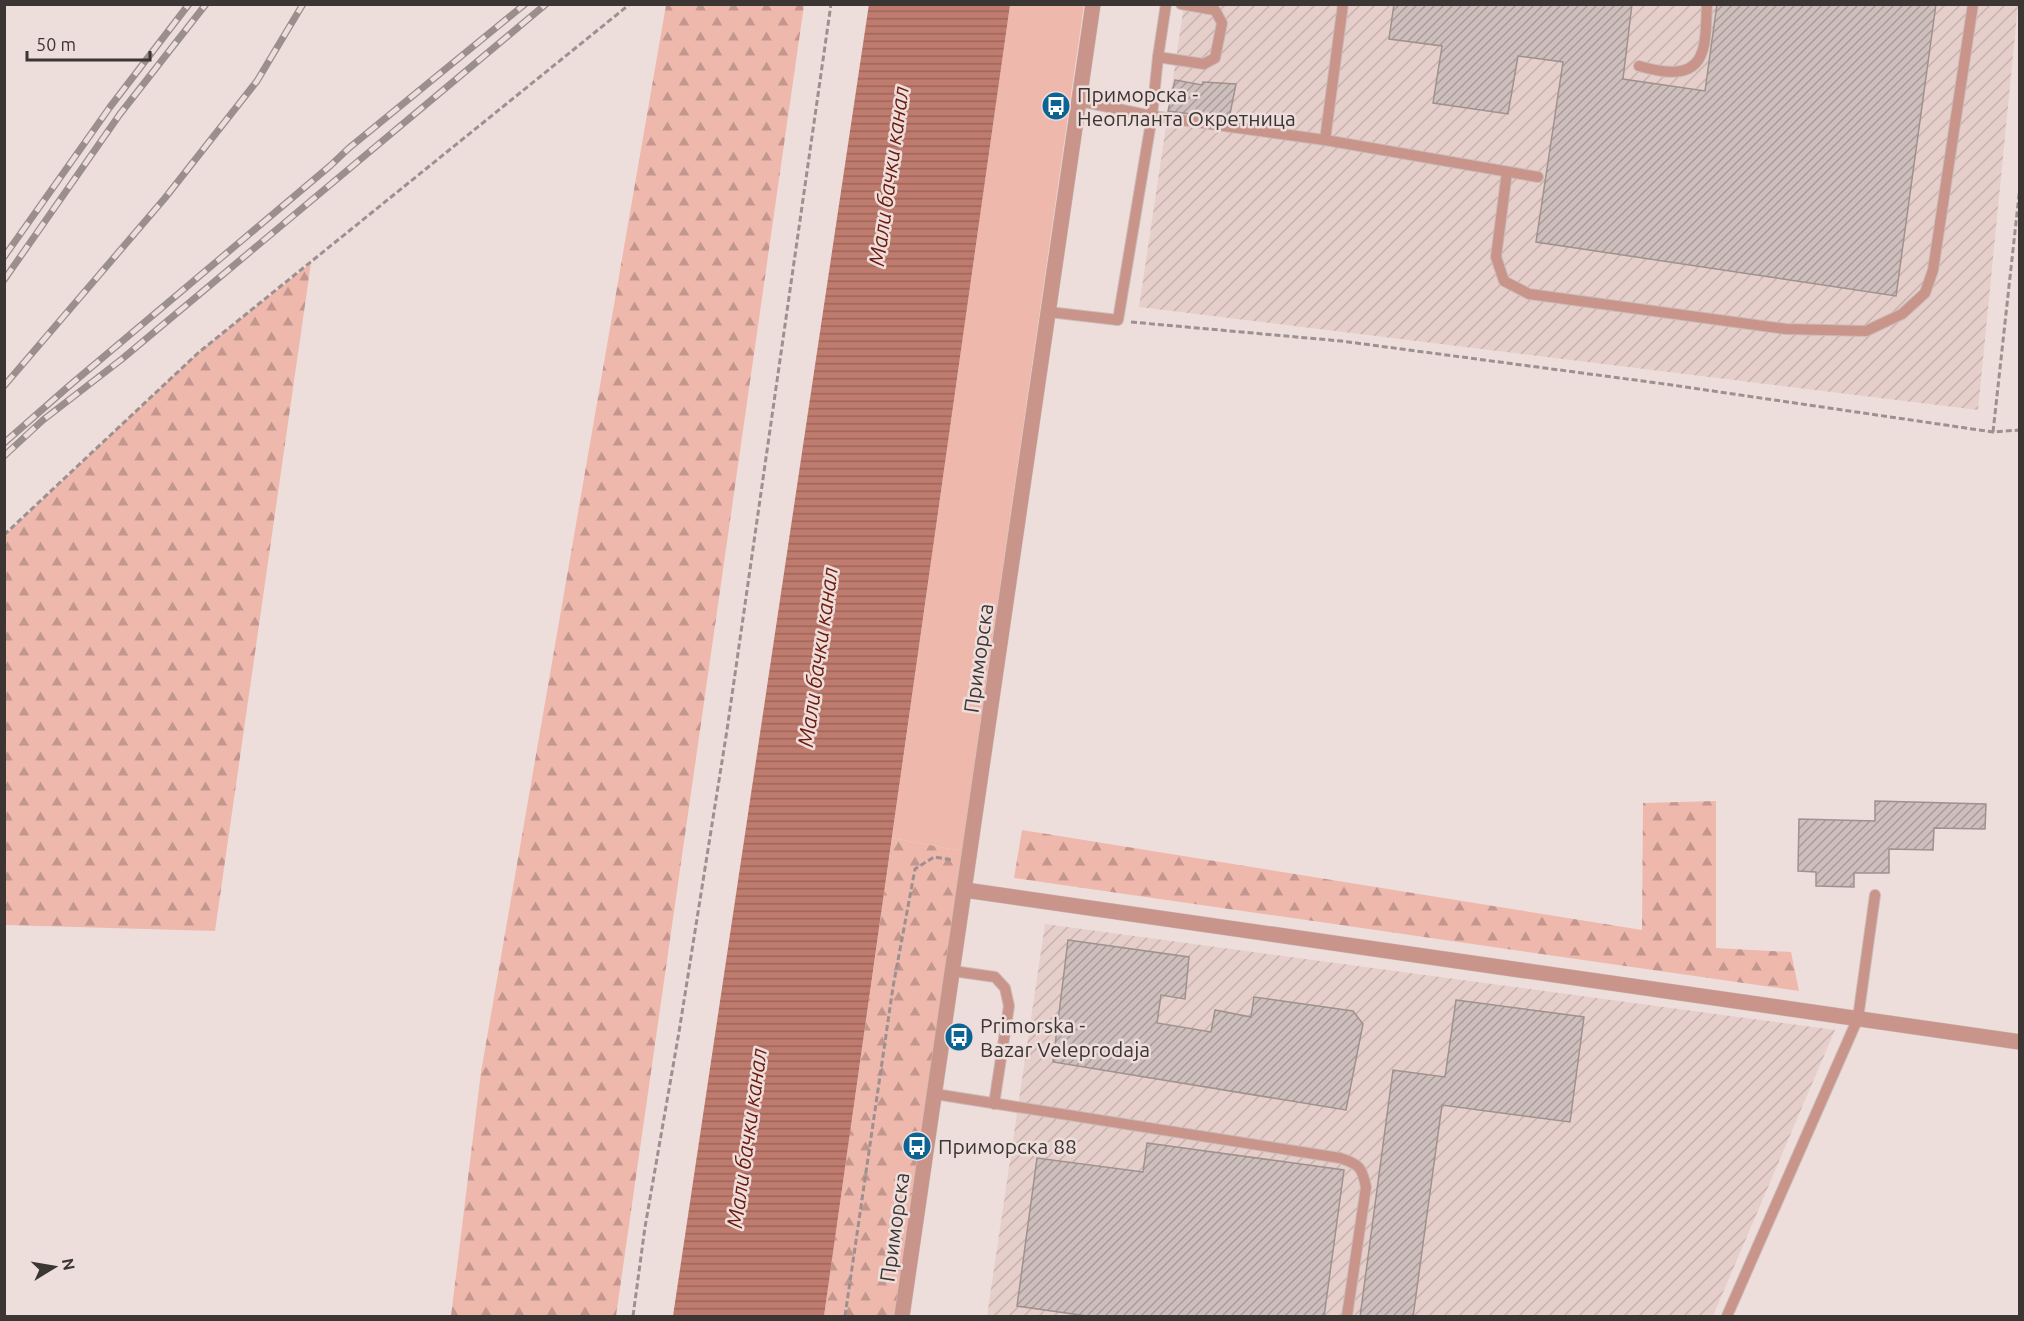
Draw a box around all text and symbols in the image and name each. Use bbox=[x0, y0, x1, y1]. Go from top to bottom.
scale bar bbox=[27, 24, 150, 62]
text: 50 m bbox=[36, 34, 76, 54]
place label: Приморска - Неопланта Окретница bbox=[1077, 82, 1296, 130]
water label: Мали бачки канал bbox=[863, 84, 913, 268]
bus stop icon: Приморска - Неопланта Окретница bbox=[1040, 90, 1072, 122]
water label: Мали бачки канал bbox=[792, 565, 842, 749]
street label: Приморска bbox=[958, 602, 998, 714]
place label: Primorska - Bazar Veleprodaja bbox=[980, 1013, 1150, 1061]
bus stop icon: Primorska - Bazar Veleprodaja bbox=[943, 1021, 975, 1053]
water label: Мали бачки канал bbox=[721, 1046, 771, 1230]
bus stop icon: Приморска 88 bbox=[901, 1130, 933, 1162]
place label: Приморска 88 bbox=[938, 1134, 1077, 1158]
street label: Приморска bbox=[874, 1171, 914, 1283]
north arrow bbox=[24, 1237, 84, 1297]
text: N bbox=[59, 1257, 79, 1272]

